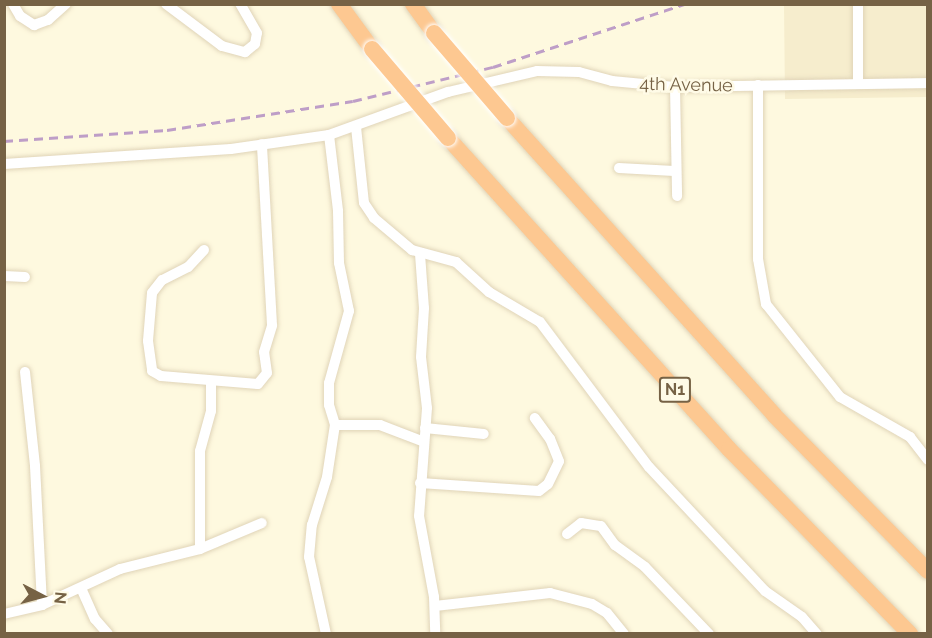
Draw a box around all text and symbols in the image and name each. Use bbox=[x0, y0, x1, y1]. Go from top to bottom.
street label: 4th Avenue bbox=[639, 73, 733, 97]
road number: N1 bbox=[658, 377, 692, 403]
north arrow bbox=[12, 566, 72, 626]
text: N bbox=[50, 591, 70, 605]

